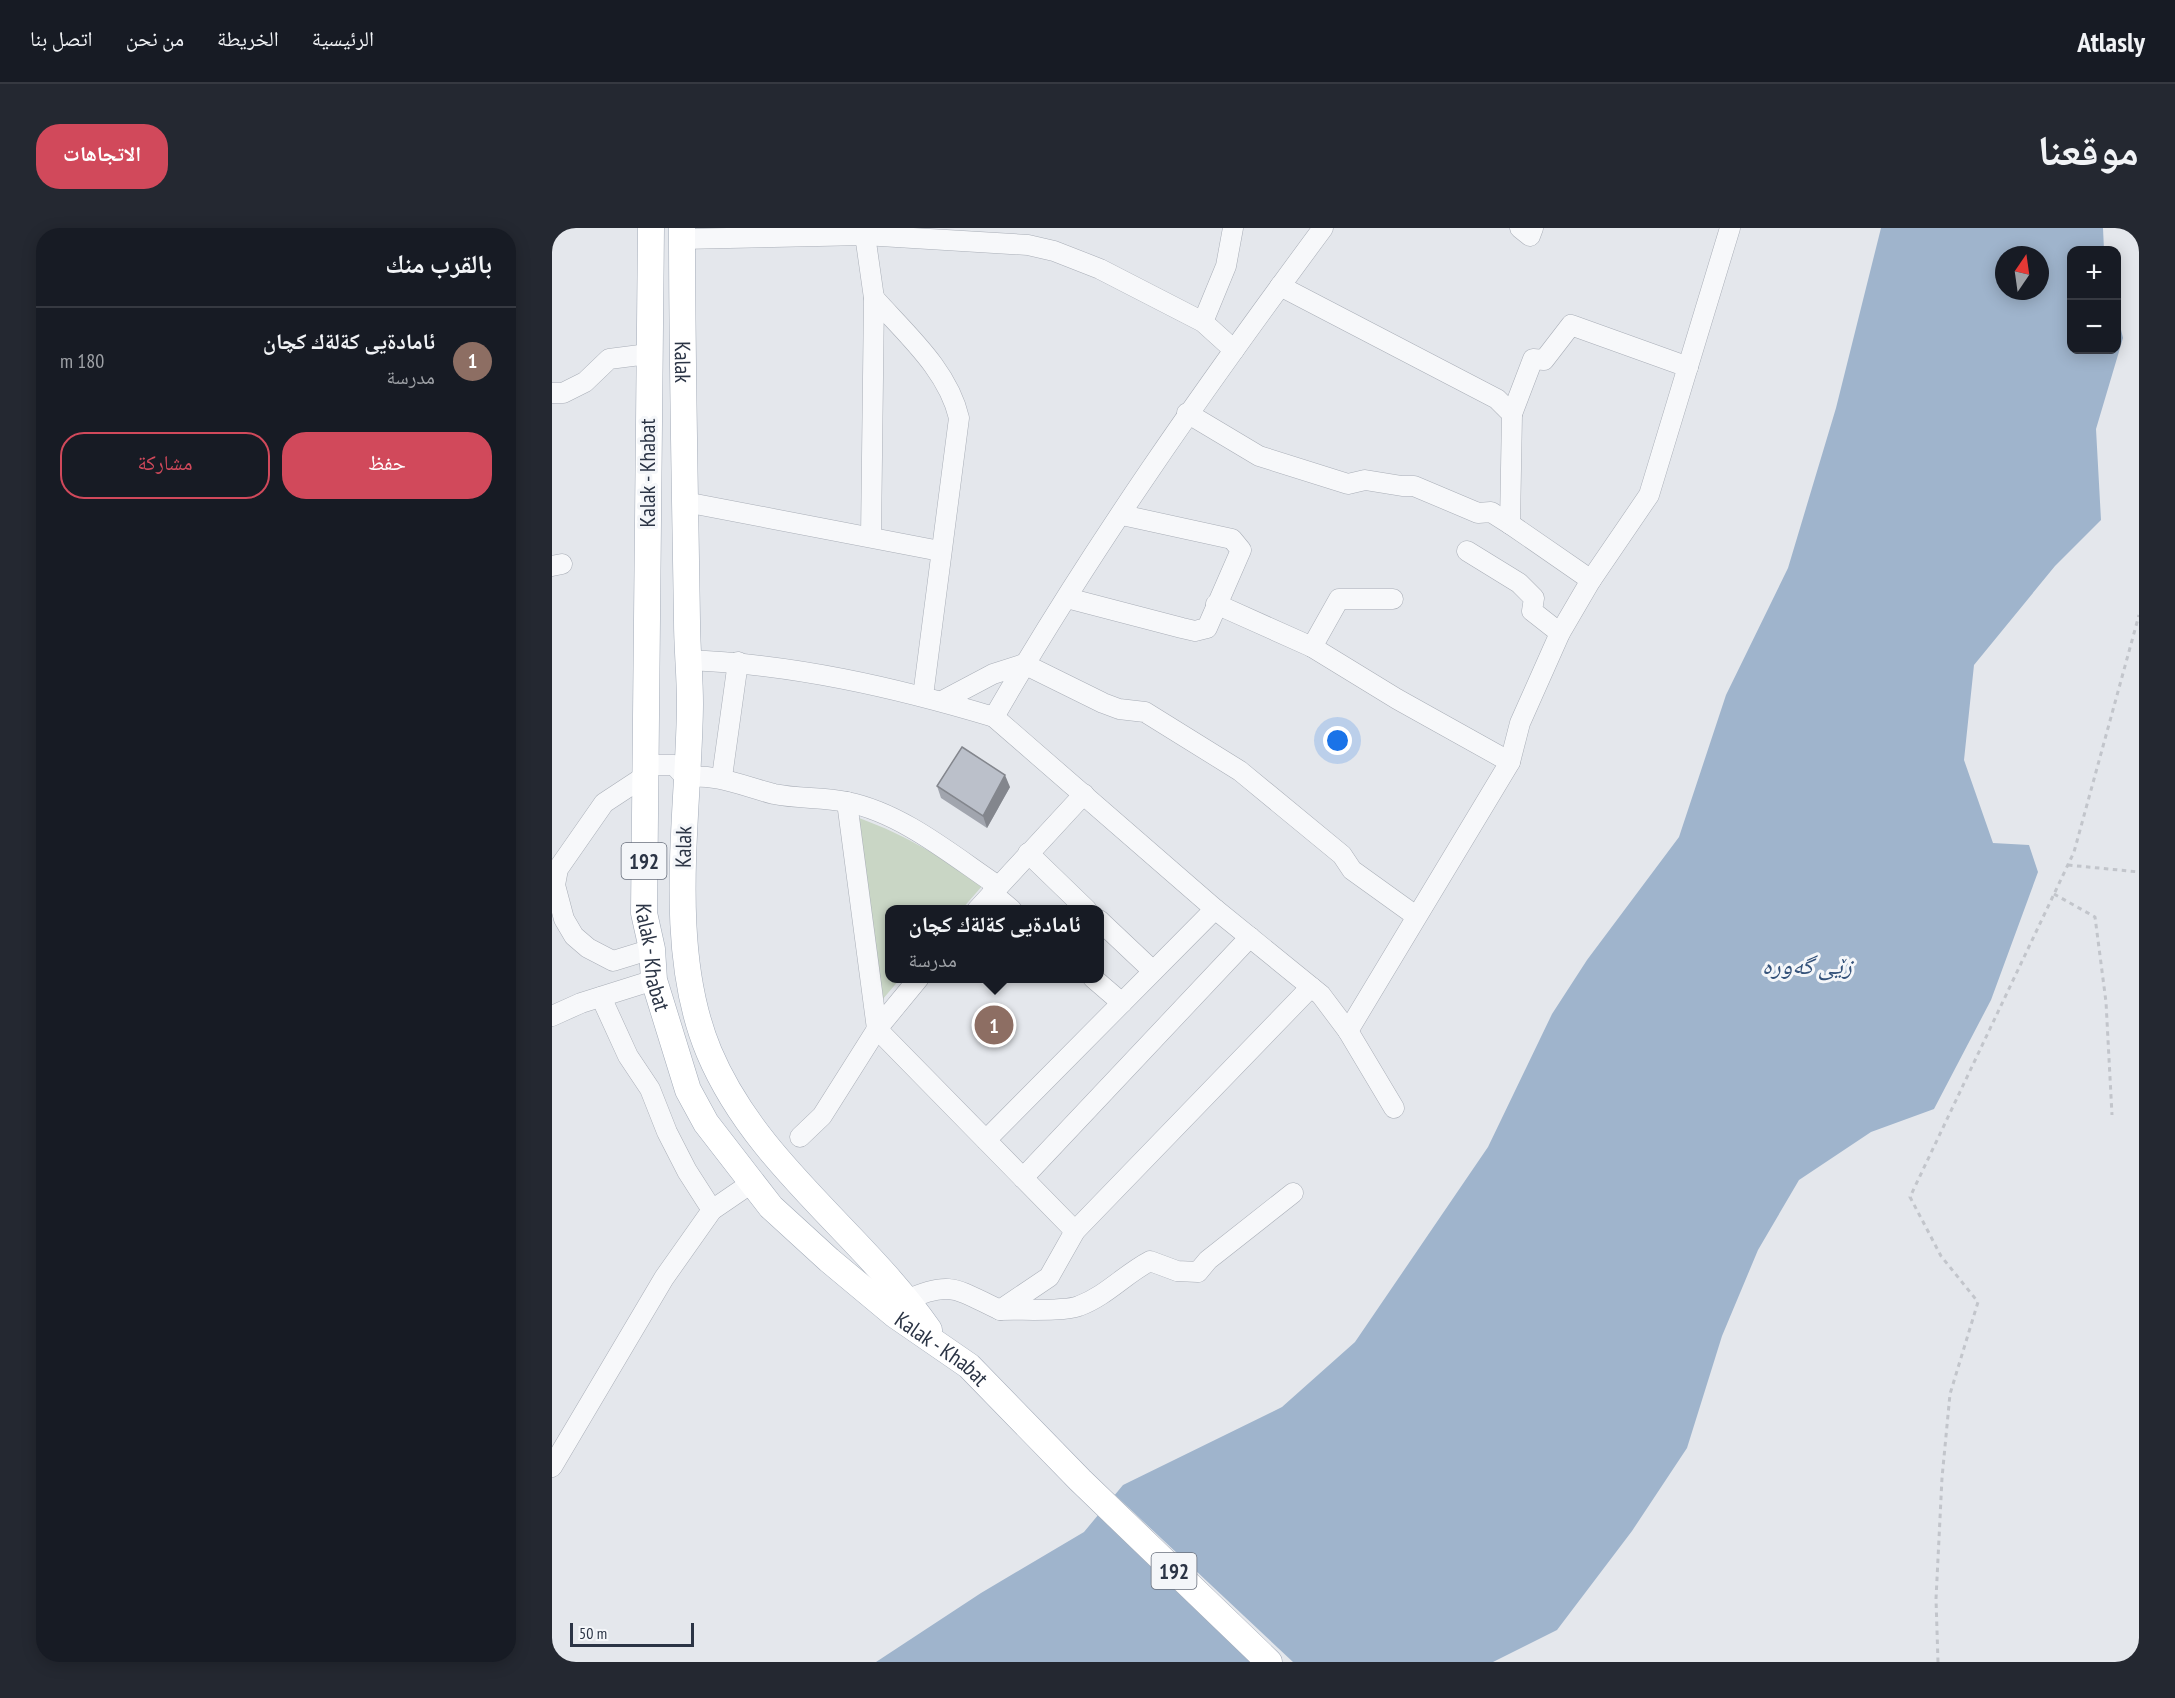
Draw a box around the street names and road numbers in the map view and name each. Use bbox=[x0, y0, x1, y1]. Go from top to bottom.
street label: Kalak bbox=[669, 341, 697, 383]
street label: Kalak - Khabat bbox=[633, 419, 661, 527]
street label: Kalak bbox=[669, 825, 697, 868]
road number: 192 bbox=[622, 843, 667, 879]
street label: Kalak - Khabat bbox=[630, 903, 677, 1014]
street label: Kalak - Khabat bbox=[890, 1305, 995, 1392]
road number: 192 bbox=[1152, 1553, 1196, 1589]

